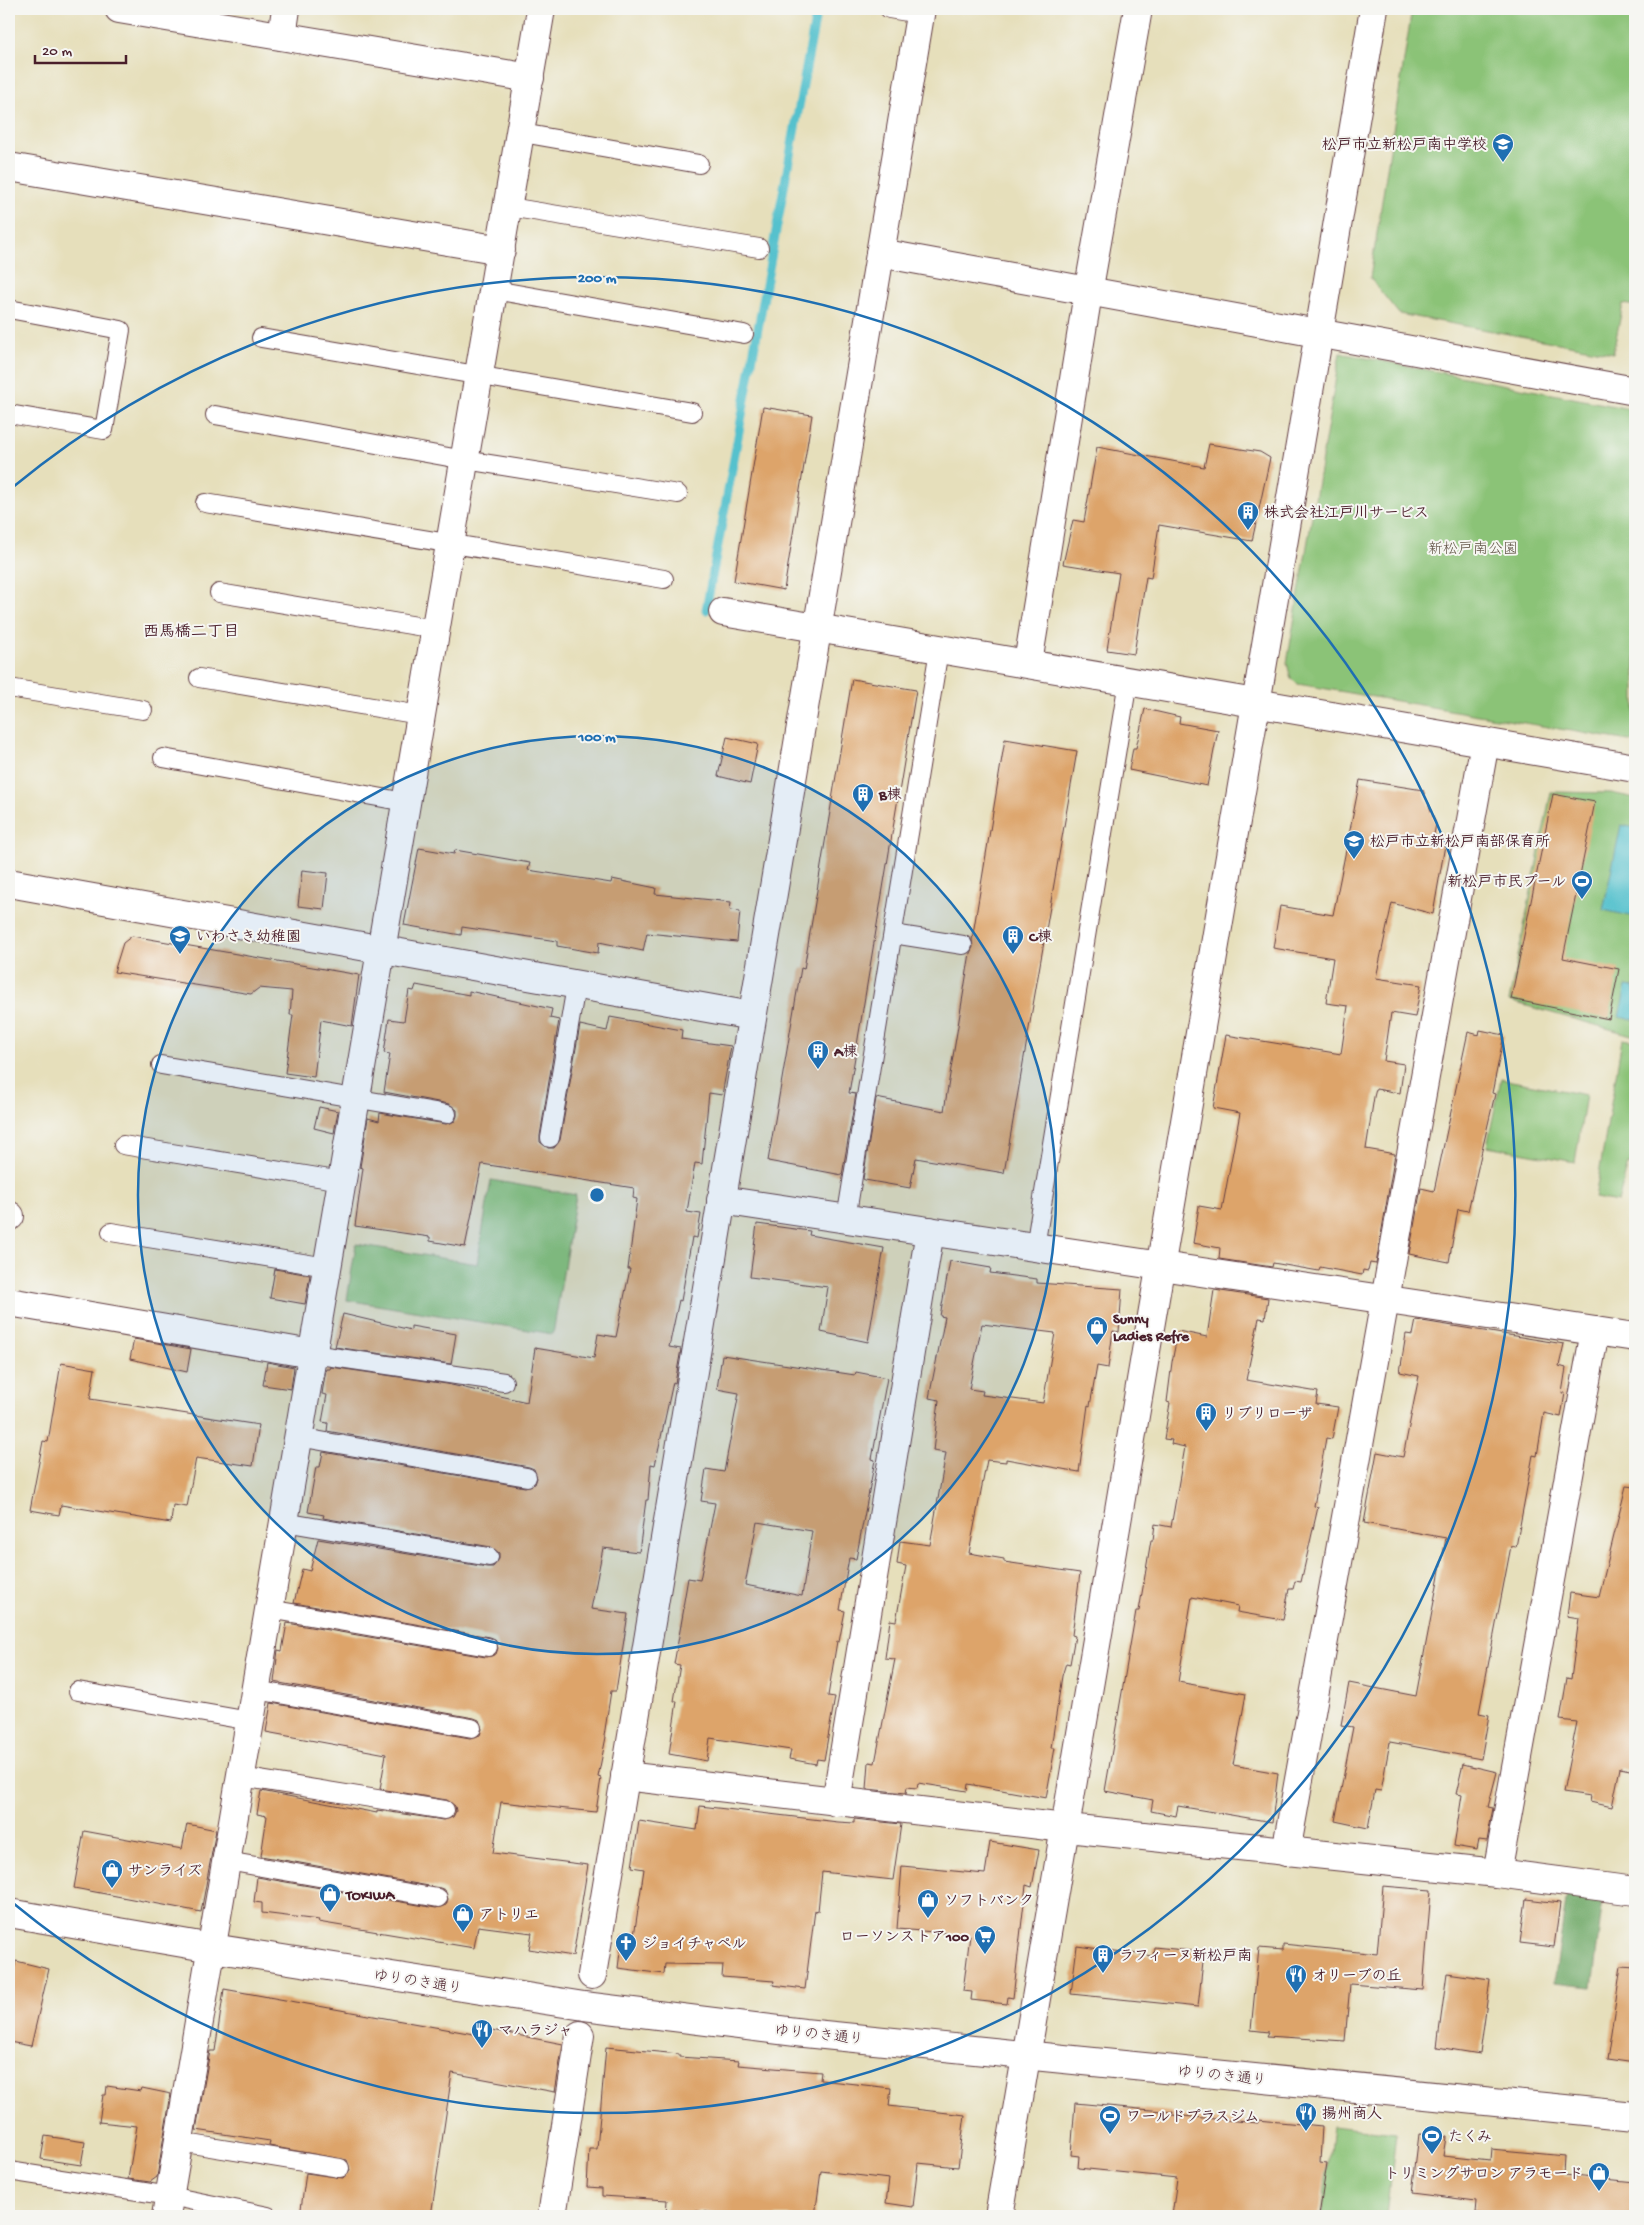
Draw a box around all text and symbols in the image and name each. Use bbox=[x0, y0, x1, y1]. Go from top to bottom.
scale bar bbox=[35, 32, 126, 64]
text: 20 m bbox=[42, 43, 72, 61]
school or university icon: 松戸市立新松戸南中学校 bbox=[1491, 132, 1515, 163]
place label: 松戸市立新松戸南中学校 bbox=[1322, 136, 1487, 155]
text: 200 m bbox=[578, 270, 617, 288]
building icon: 株式会社江戸川サービス bbox=[1236, 500, 1260, 531]
place label: 株式会社江戸川サービス bbox=[1264, 504, 1429, 523]
park label: 新松戸南公園 bbox=[1428, 540, 1518, 559]
district label: 西馬橋二丁目 bbox=[143, 623, 239, 643]
text: 100 m bbox=[577, 729, 616, 747]
building icon: B棟 bbox=[851, 782, 875, 813]
place label: B棟 bbox=[878, 786, 902, 805]
school or university icon: 松戸市立新松戸南部保育所 bbox=[1342, 829, 1366, 860]
place label: 松戸市立新松戸南部保育所 bbox=[1370, 833, 1550, 852]
sports icon: 新松戸市民プール bbox=[1570, 869, 1594, 900]
place label: 新松戸市民プール bbox=[1447, 873, 1566, 892]
school or university icon: いわさき幼稚園 bbox=[168, 924, 192, 955]
building icon: C棟 bbox=[1001, 924, 1025, 955]
place label: いわさき幼稚園 bbox=[196, 928, 301, 947]
place label: C棟 bbox=[1028, 928, 1052, 947]
building icon: A棟 bbox=[806, 1039, 830, 1070]
place label: A棟 bbox=[833, 1043, 858, 1062]
centre of rings bbox=[588, 1186, 606, 1204]
place label: Sunny Ladies Refre bbox=[1113, 1311, 1190, 1346]
shop icon: Sunny Ladies Refre bbox=[1085, 1315, 1109, 1346]
building icon: リブリローザ bbox=[1194, 1401, 1218, 1432]
place label: リブリローザ bbox=[1222, 1406, 1313, 1424]
shop icon: サンライズ bbox=[100, 1858, 124, 1889]
place label: サンライズ bbox=[128, 1863, 202, 1881]
shop icon: TOKIWA bbox=[318, 1882, 342, 1913]
place label: TOKIWA bbox=[345, 1887, 395, 1905]
shop icon: ソフトバンク bbox=[916, 1888, 940, 1919]
place label: ソフトバンク bbox=[944, 1893, 1034, 1911]
shop icon: アトリエ bbox=[451, 1902, 475, 1933]
place label: アトリエ bbox=[479, 1907, 539, 1925]
supermarket icon: ローソンストア100 bbox=[973, 1924, 997, 1955]
place label: ローソンストア100 bbox=[840, 1929, 969, 1947]
church icon: ジョイチャペル bbox=[614, 1931, 638, 1962]
place label: ジョイチャペル bbox=[642, 1936, 746, 1954]
building icon: ラフィーヌ新松戸南 bbox=[1091, 1943, 1115, 1974]
place label: ラフィーヌ新松戸南 bbox=[1119, 1947, 1252, 1966]
restaurant icon: オリーブの丘 bbox=[1284, 1963, 1308, 1994]
street label: ゆりのき通り bbox=[372, 1967, 464, 1999]
place label: オリーブの丘 bbox=[1312, 1968, 1401, 1986]
restaurant icon: マハラジャ bbox=[470, 2018, 494, 2049]
street label: ゆりのき通り bbox=[773, 2022, 864, 2050]
place label: マハラジャ bbox=[498, 2023, 573, 2041]
street label: ゆりのき通り bbox=[1176, 2063, 1267, 2091]
restaurant icon: 揚州商人 bbox=[1294, 2101, 1318, 2132]
sports icon: ワールドプラスジム bbox=[1098, 2104, 1122, 2135]
place label: 揚州商人 bbox=[1322, 2105, 1382, 2124]
place label: ワールドプラスジム bbox=[1126, 2109, 1260, 2127]
sports icon: たくみ bbox=[1420, 2124, 1444, 2155]
place label: たくみ bbox=[1448, 2129, 1492, 2147]
shop icon: トリミングサロン アラモード bbox=[1587, 2161, 1611, 2192]
place label: トリミングサロン アラモード bbox=[1384, 2165, 1583, 2184]

